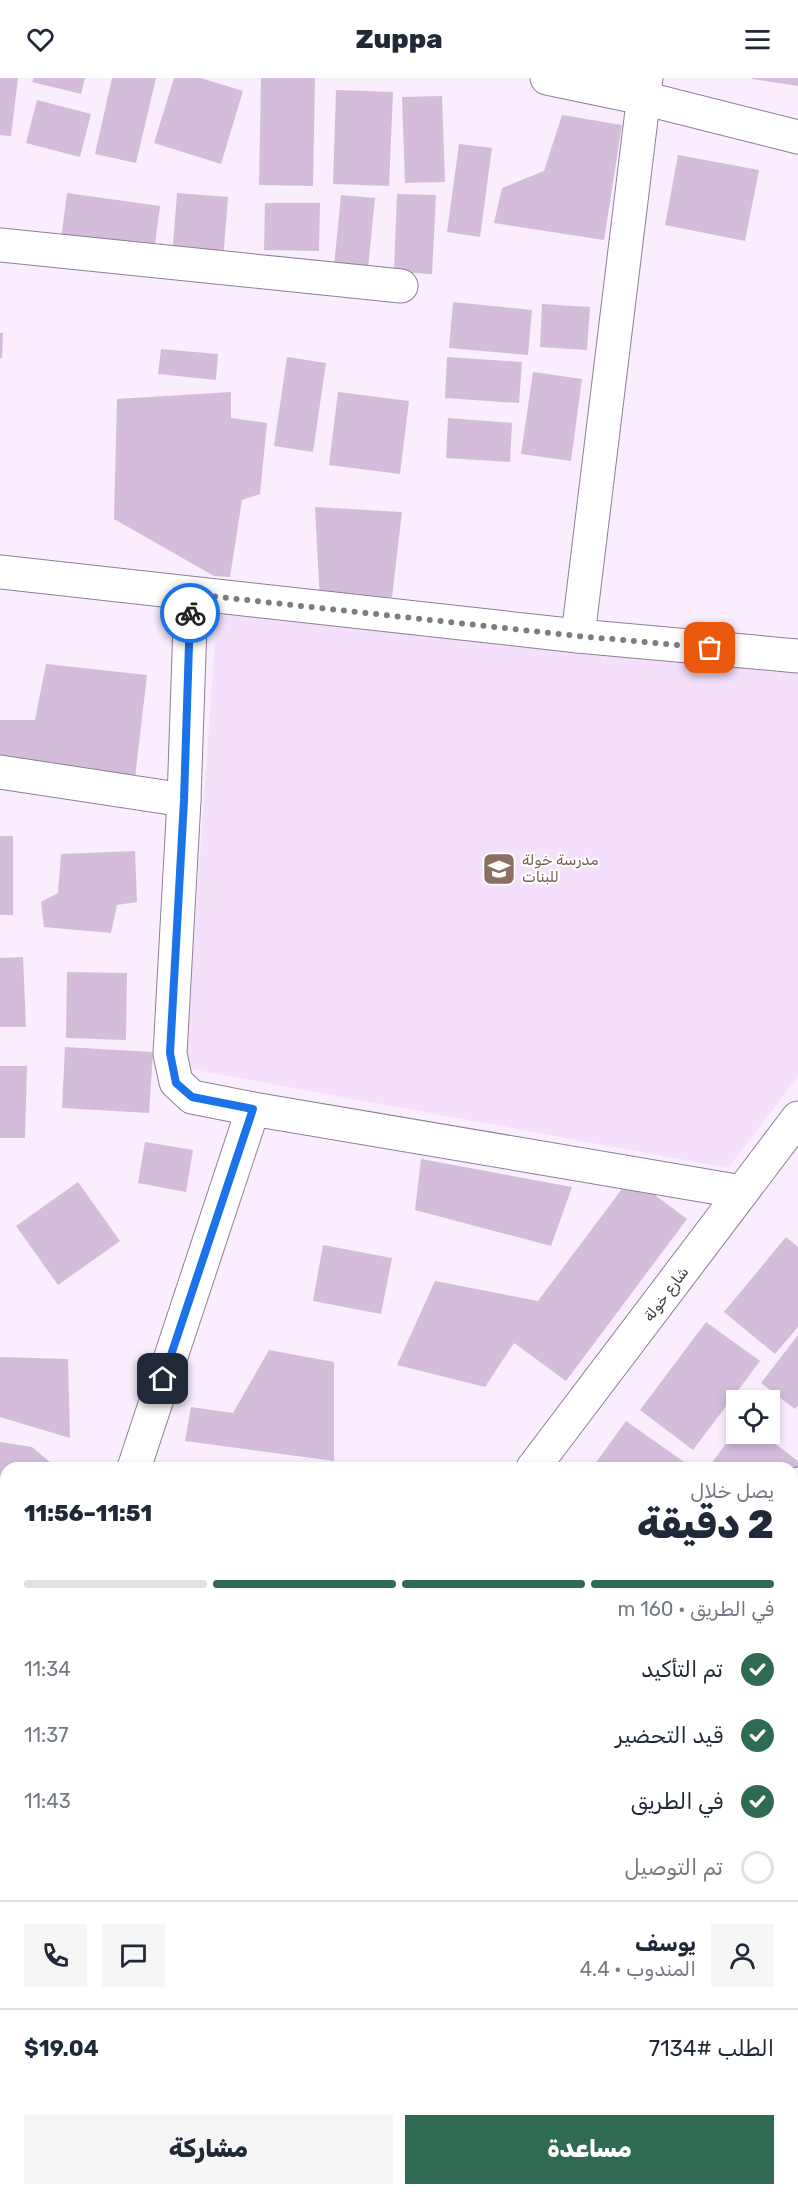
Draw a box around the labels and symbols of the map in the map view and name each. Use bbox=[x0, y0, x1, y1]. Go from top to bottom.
courier bbox=[160, 583, 220, 643]
pin bbox=[684, 622, 735, 673]
school or university icon: مدرسة خولة للبنات bbox=[481, 851, 517, 887]
place label: مدرسة خولة للبنات bbox=[522, 851, 599, 886]
street label: شارع خولة bbox=[640, 1263, 694, 1326]
pin bbox=[137, 1353, 188, 1404]

